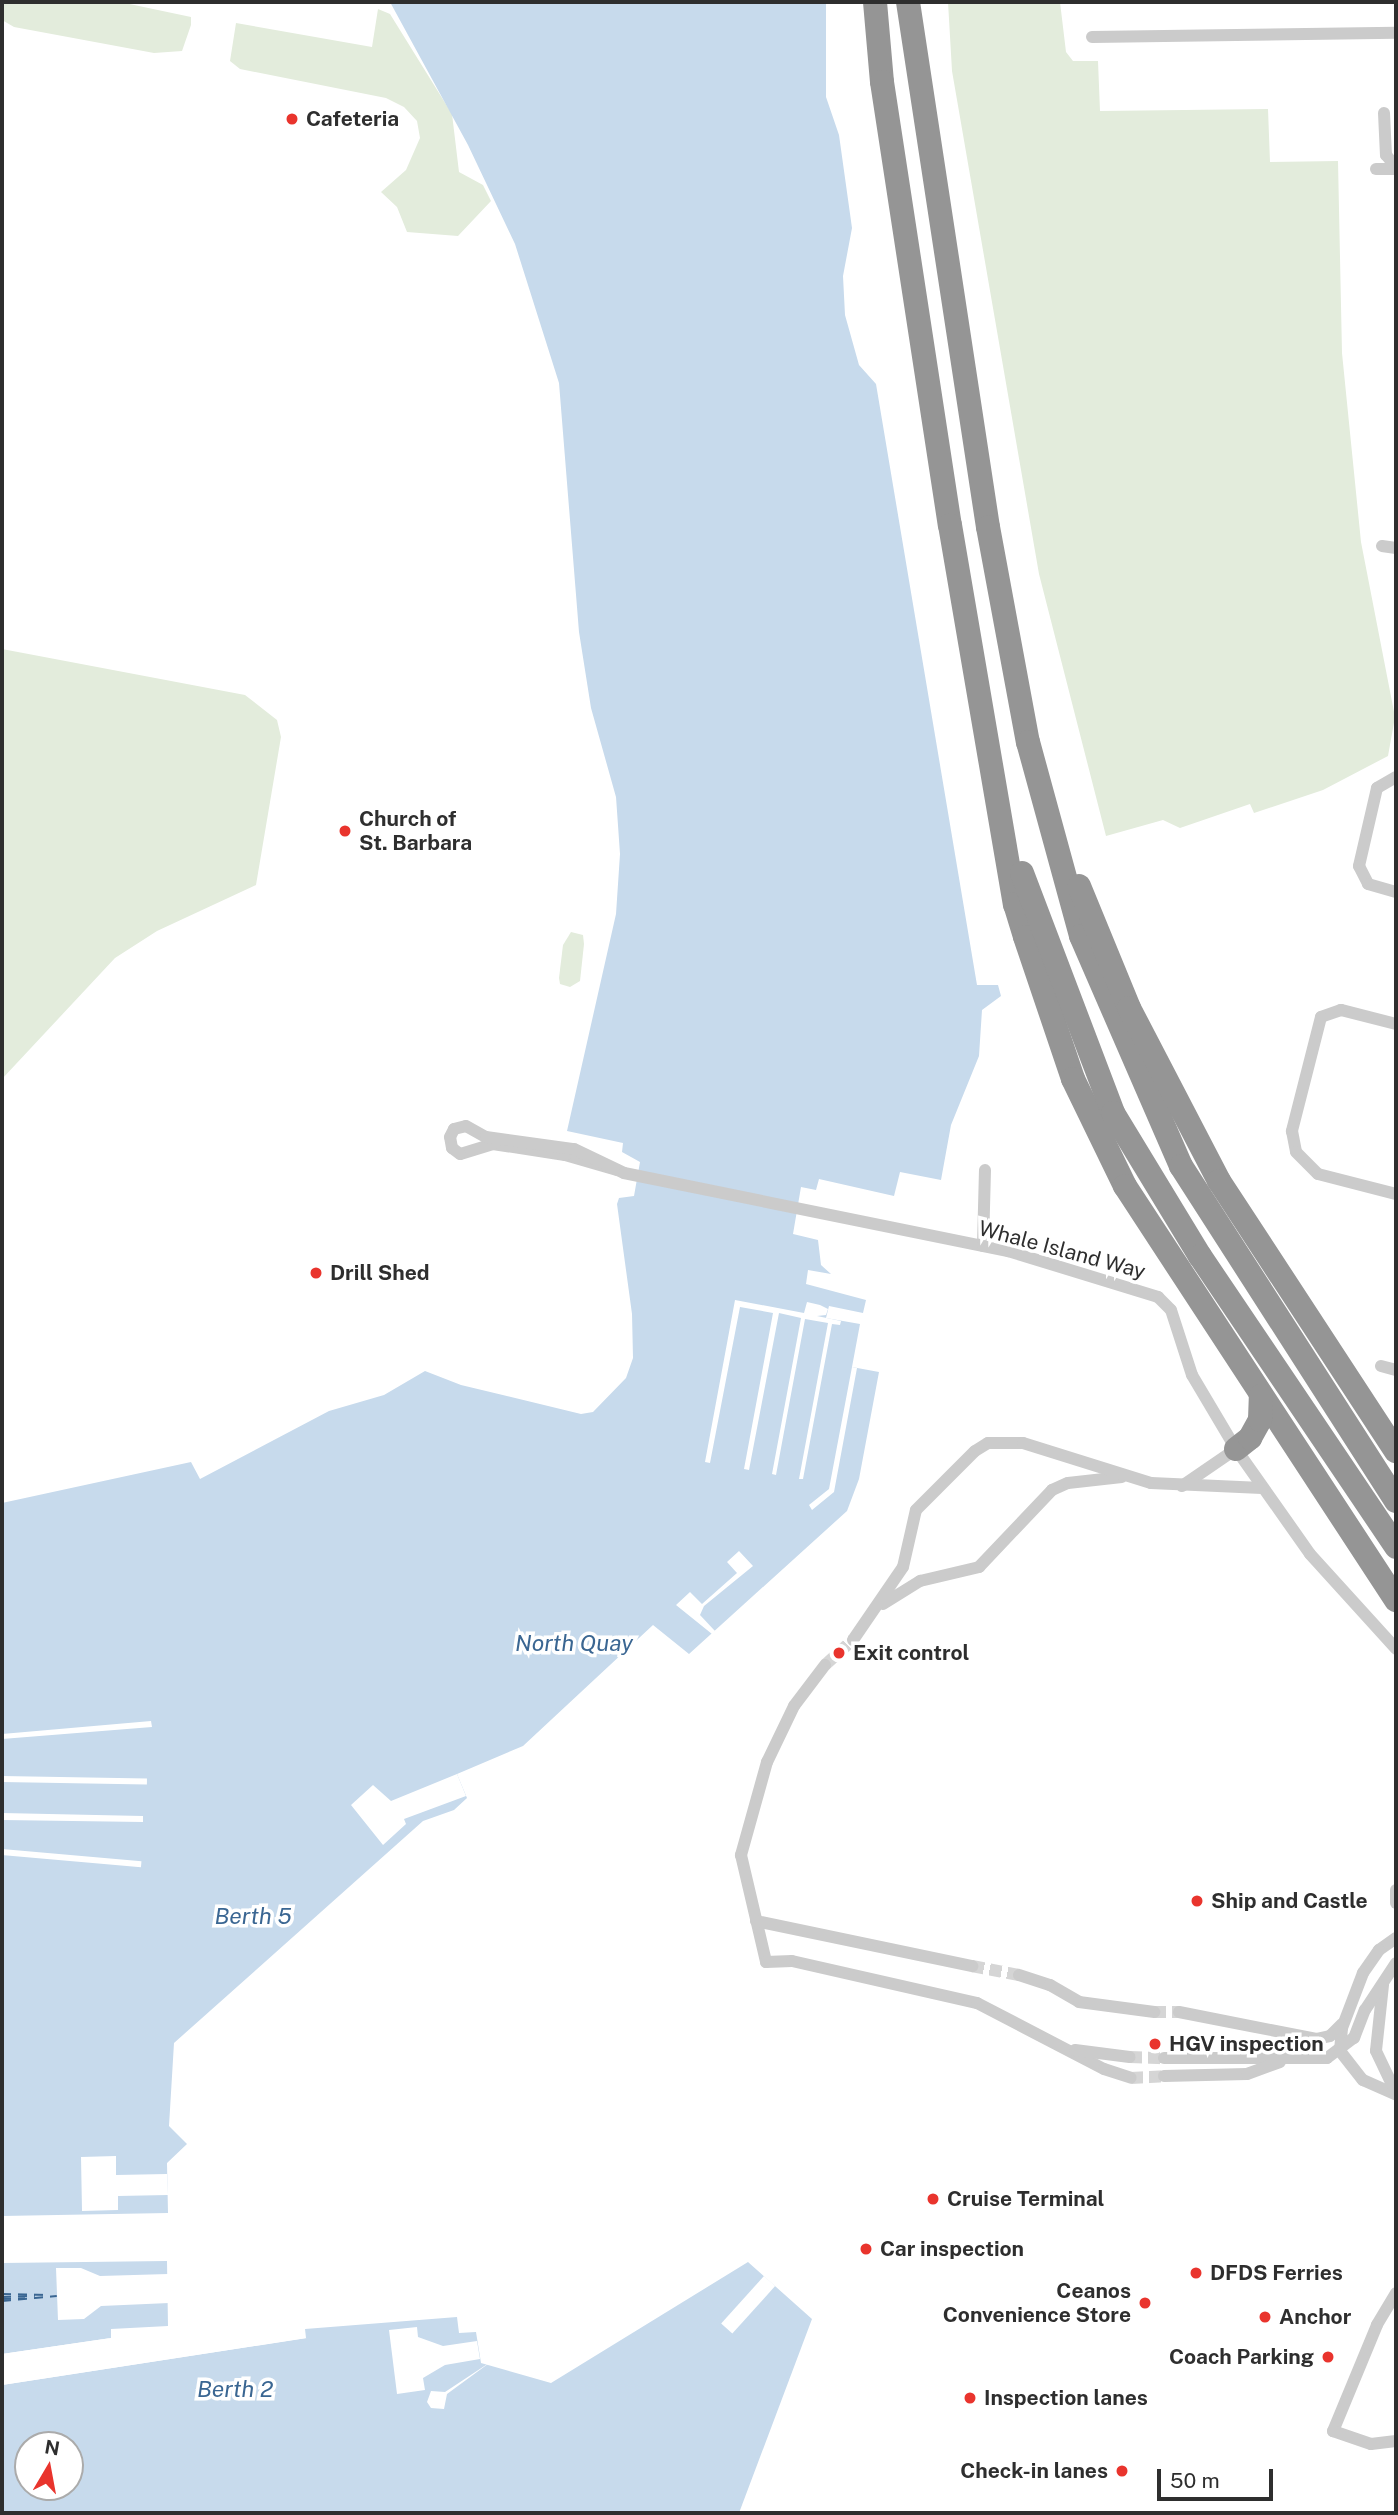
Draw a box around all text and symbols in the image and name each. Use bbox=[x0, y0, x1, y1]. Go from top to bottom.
place label: Cafeteria bbox=[306, 106, 399, 132]
marker: Cafeteria bbox=[284, 111, 300, 127]
place label: Church of St. Barbara bbox=[359, 806, 472, 856]
marker: Church of St. Barbara bbox=[337, 823, 353, 839]
street label: Whale Island Way bbox=[976, 1216, 1148, 1284]
place label: Drill Shed bbox=[330, 1260, 430, 1286]
marker: Drill Shed bbox=[308, 1265, 324, 1281]
water label: North Quay bbox=[515, 1629, 633, 1657]
place label: Exit control bbox=[853, 1640, 970, 1666]
marker: Exit control bbox=[831, 1645, 847, 1661]
place label: Ship and Castle bbox=[1211, 1888, 1368, 1914]
marker: Ship and Castle bbox=[1189, 1893, 1205, 1909]
water label: Berth 5 bbox=[214, 1902, 292, 1930]
place label: HGV inspection bbox=[1169, 2031, 1324, 2057]
marker: HGV inspection bbox=[1147, 2036, 1163, 2052]
place label: Cruise Terminal bbox=[947, 2186, 1105, 2212]
marker: Cruise Terminal bbox=[925, 2191, 941, 2207]
place label: Car inspection bbox=[880, 2236, 1024, 2262]
marker: Car inspection bbox=[858, 2241, 874, 2257]
place label: DFDS Ferries bbox=[1210, 2260, 1343, 2286]
marker: DFDS Ferries bbox=[1188, 2265, 1204, 2281]
place label: Ceanos Convenience Store bbox=[943, 2278, 1131, 2328]
marker: Ceanos Convenience Store bbox=[1137, 2295, 1153, 2311]
place label: Anchor bbox=[1279, 2304, 1351, 2330]
marker: Anchor bbox=[1257, 2309, 1273, 2325]
place label: Coach Parking bbox=[1169, 2344, 1314, 2370]
marker: Coach Parking bbox=[1320, 2349, 1336, 2365]
water label: Berth 2 bbox=[197, 2375, 273, 2403]
place label: Inspection lanes bbox=[984, 2385, 1148, 2411]
marker: Inspection lanes bbox=[962, 2390, 978, 2406]
north arrow bbox=[14, 2431, 84, 2501]
text: N bbox=[43, 2435, 62, 2459]
scale bar bbox=[1160, 2456, 1276, 2500]
place label: Check-in lanes bbox=[960, 2458, 1108, 2484]
marker: Check-in lanes bbox=[1114, 2463, 1130, 2479]
text: 50 m bbox=[1170, 2468, 1220, 2493]

